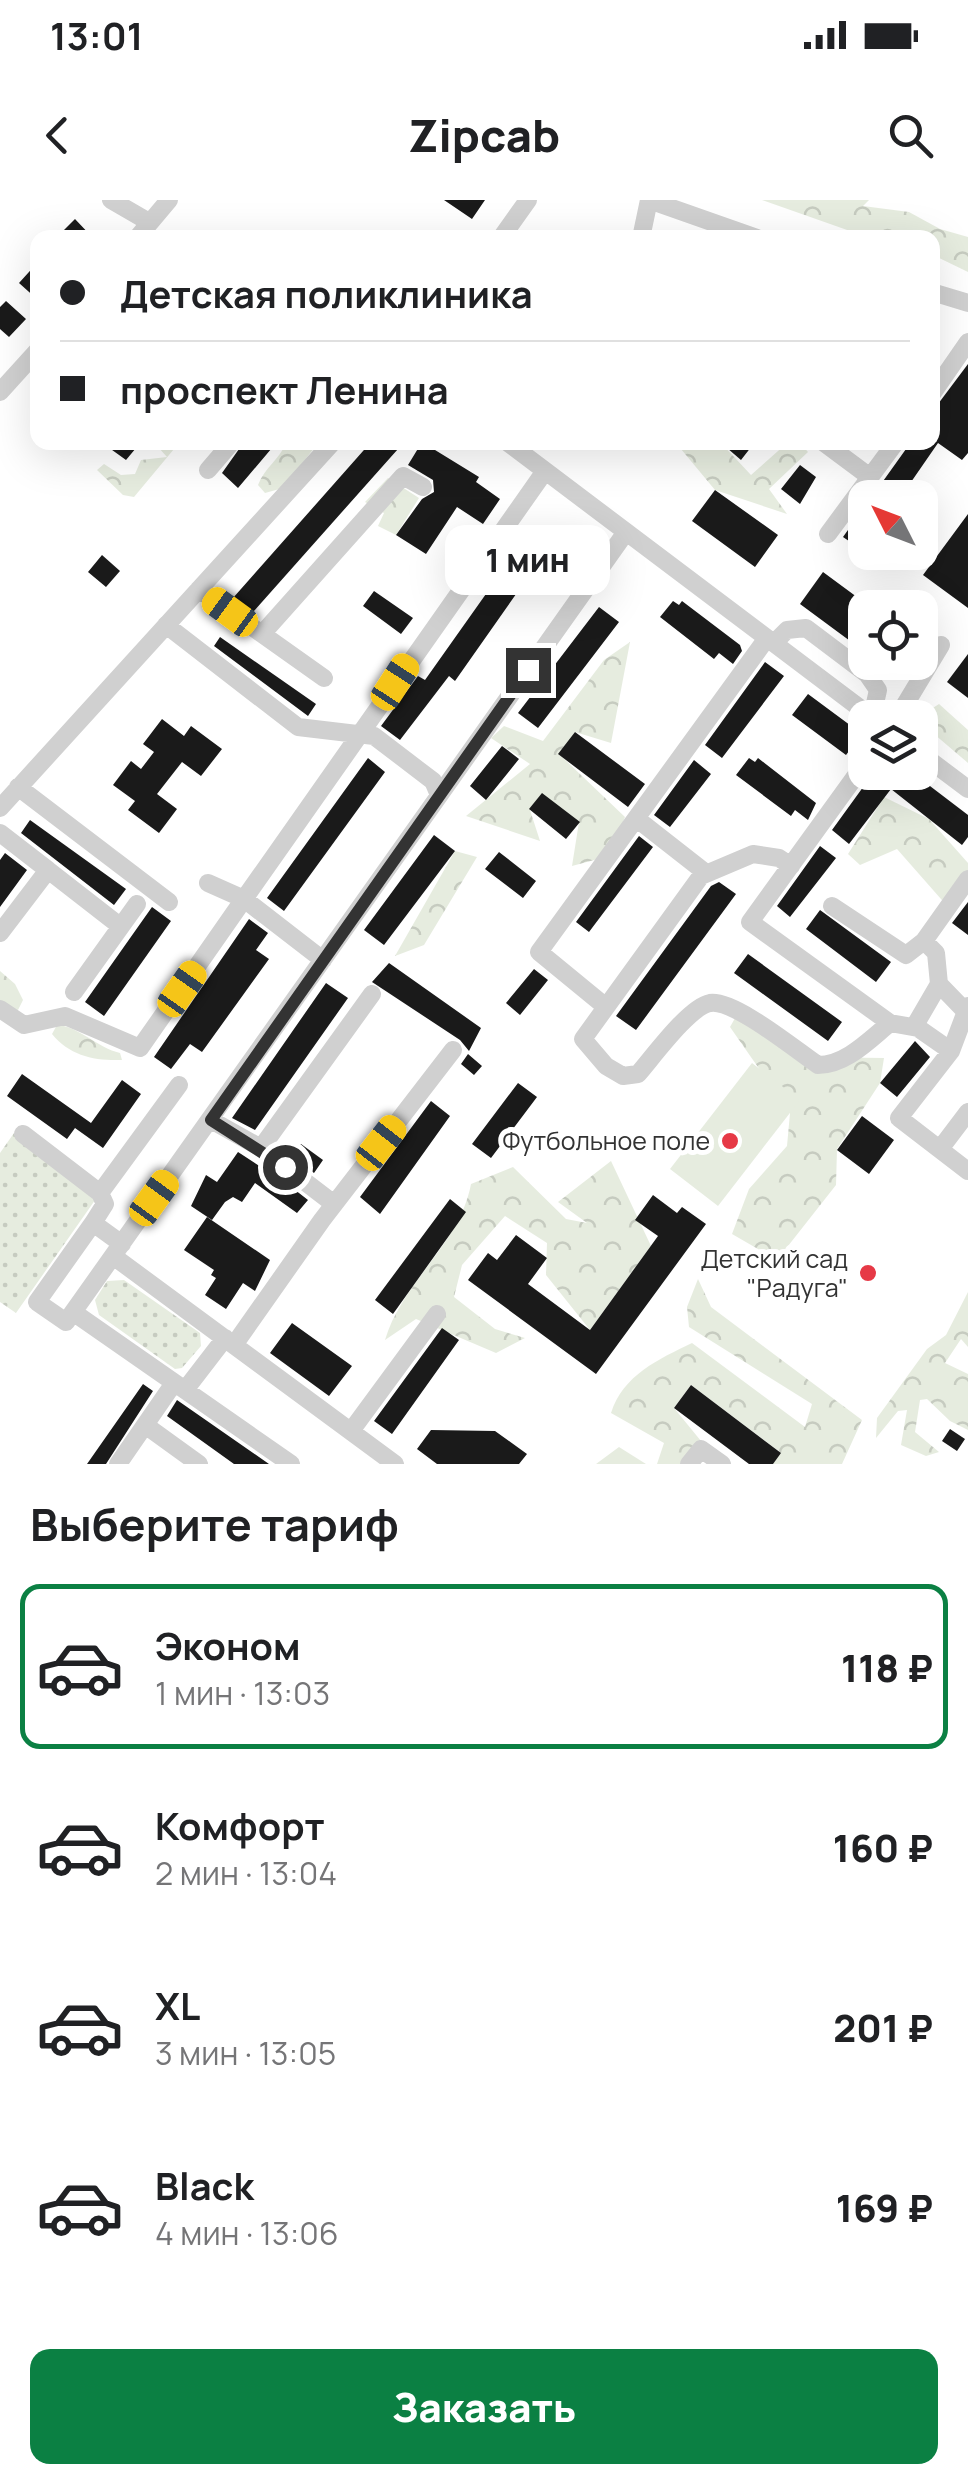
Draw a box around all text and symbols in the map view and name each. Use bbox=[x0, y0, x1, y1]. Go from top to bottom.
text: 13:01 bbox=[50, 9, 143, 61]
text: Zipcab bbox=[408, 104, 560, 166]
icon: back bbox=[30, 108, 85, 163]
icon: search bbox=[883, 108, 938, 163]
text: Детская поликлиника bbox=[120, 267, 533, 319]
text: проспект Ленина bbox=[120, 363, 449, 415]
north arrow bbox=[848, 480, 938, 570]
map controls bbox=[848, 480, 938, 790]
callout: 1 мин bbox=[446, 525, 610, 595]
text: 1 мин bbox=[485, 538, 570, 582]
car bbox=[197, 582, 263, 642]
button: locate bbox=[848, 590, 938, 680]
route end bbox=[506, 648, 551, 693]
car bbox=[366, 649, 424, 715]
button: layers bbox=[848, 700, 938, 790]
car bbox=[153, 956, 211, 1022]
car bbox=[351, 1110, 411, 1176]
place label: Футбольное поле bbox=[502, 1123, 710, 1158]
marker: Футбольное поле bbox=[719, 1130, 741, 1152]
route start bbox=[263, 1145, 308, 1190]
car bbox=[124, 1165, 184, 1231]
place label: Детский сад "Радуга" bbox=[700, 1241, 848, 1305]
marker: Детский сад "Радуга" bbox=[857, 1262, 879, 1284]
text: Выберите тариф bbox=[30, 1493, 399, 1555]
text: Эконом bbox=[155, 1619, 301, 1671]
icon: car bbox=[35, 1622, 125, 1712]
text: 118 ₽ bbox=[841, 1641, 933, 1693]
text: 1 мин · 13:03 bbox=[155, 1671, 330, 1715]
text: Комфорт bbox=[155, 1799, 325, 1851]
icon: car bbox=[35, 1802, 125, 1892]
text: 160 ₽ bbox=[833, 1821, 933, 1873]
text: 2 мин · 13:04 bbox=[155, 1851, 337, 1895]
text: XL bbox=[155, 1979, 200, 2031]
icon: car bbox=[35, 1982, 125, 2072]
text: 201 ₽ bbox=[833, 2001, 933, 2053]
text: 3 мин · 13:05 bbox=[155, 2031, 336, 2075]
text: Black bbox=[155, 2159, 254, 2211]
icon: car bbox=[35, 2162, 125, 2252]
text: 169 ₽ bbox=[836, 2181, 933, 2233]
text: 4 мин · 13:06 bbox=[155, 2211, 339, 2255]
button: Заказать bbox=[30, 2349, 938, 2464]

